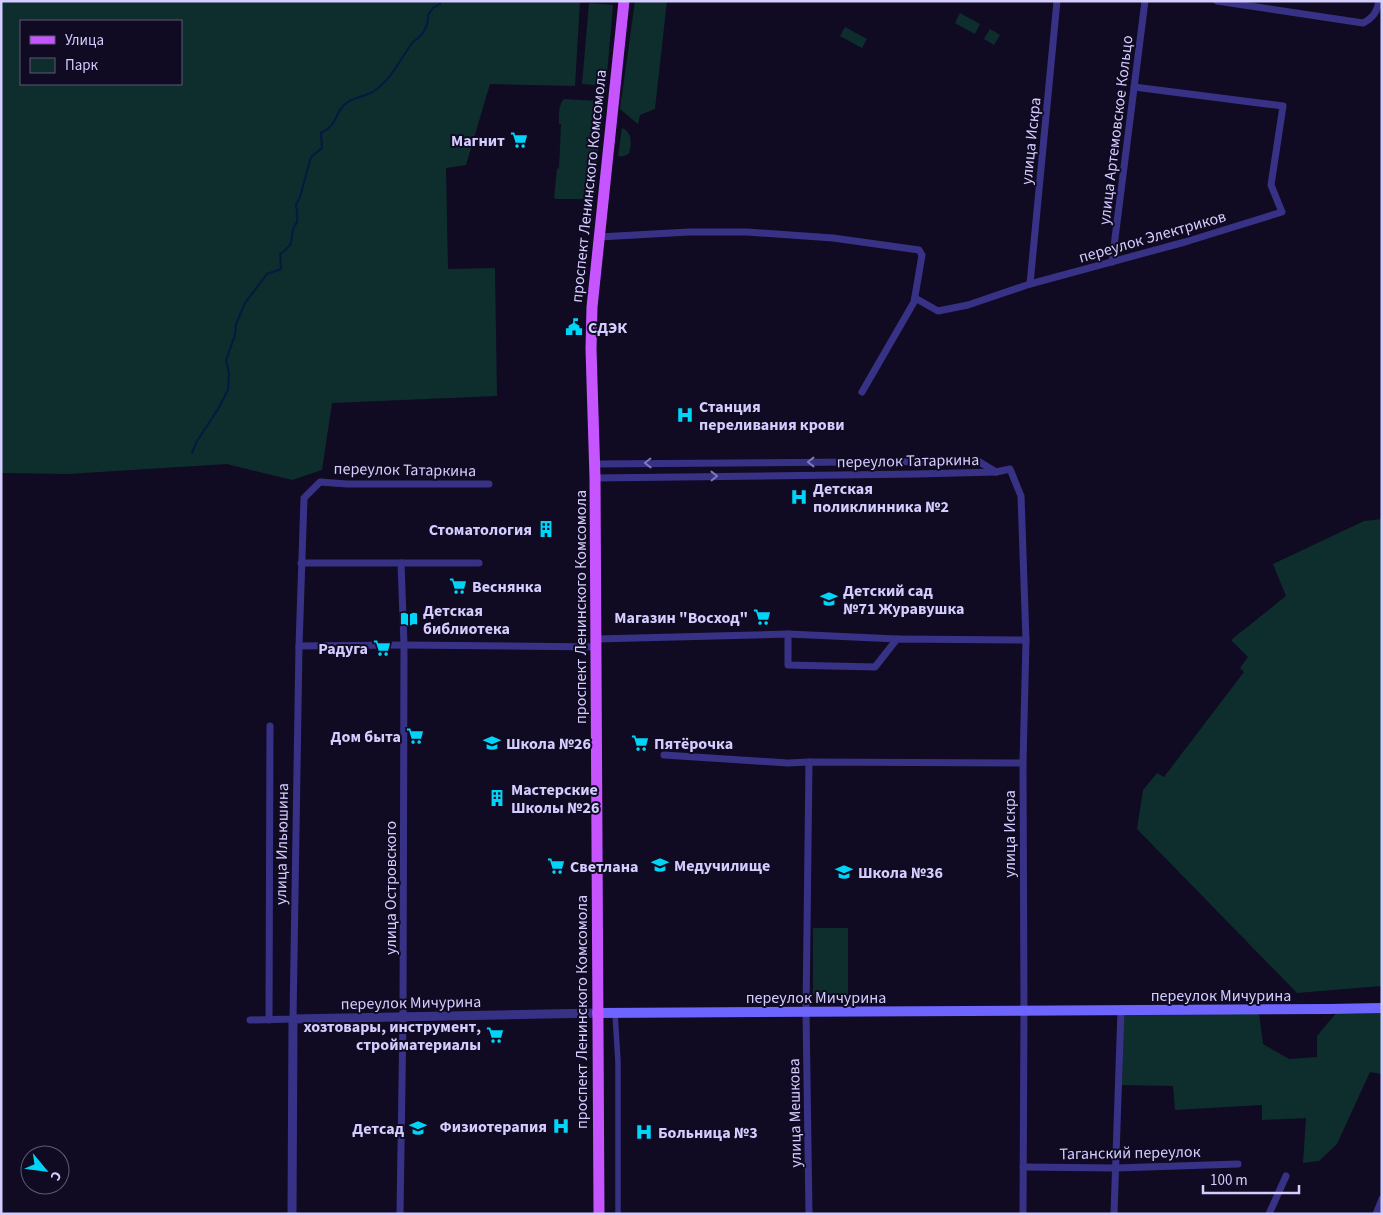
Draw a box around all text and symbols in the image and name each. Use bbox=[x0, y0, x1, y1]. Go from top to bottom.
legend bbox=[20, 20, 182, 85]
text: Улица bbox=[65, 30, 104, 51]
street label: улица Артемовское Кольцо bbox=[1093, 34, 1139, 226]
text: Парк bbox=[65, 55, 99, 76]
street label: проспект Ленинского Комсомола bbox=[566, 69, 612, 304]
street label: улица Искра bbox=[1015, 96, 1047, 186]
place label: Магнит bbox=[451, 130, 505, 152]
supermarket icon: Магнит bbox=[509, 130, 529, 150]
street label: переулок Электриков bbox=[1076, 205, 1228, 269]
public building icon: СДЭК bbox=[564, 317, 584, 337]
place label: СДЭК bbox=[588, 317, 627, 339]
place label: Станция переливания крови bbox=[699, 396, 844, 436]
hospital icon: Станция переливания крови bbox=[675, 405, 695, 425]
street label: переулок Татаркина bbox=[837, 449, 979, 473]
one-way arrow bbox=[807, 457, 814, 467]
street label: переулок Татаркина bbox=[334, 458, 476, 482]
one-way arrow bbox=[644, 458, 652, 468]
one-way arrow bbox=[710, 471, 718, 482]
place label: Детская поликлинника №2 bbox=[813, 478, 949, 518]
hospital icon: Детская поликлинника №2 bbox=[789, 487, 809, 507]
street label: проспект Ленинского Комсомола bbox=[570, 490, 592, 724]
place label: Стоматология bbox=[429, 519, 532, 541]
building icon: Стоматология bbox=[536, 519, 556, 539]
supermarket icon: Веснянка bbox=[448, 576, 468, 596]
place label: Веснянка bbox=[472, 576, 542, 598]
place label: Детский сад №71 Журавушка bbox=[843, 580, 964, 620]
school or university icon: Детский сад №71 Журавушка bbox=[819, 589, 839, 609]
place label: Детская библиотека bbox=[423, 600, 510, 640]
place label: Магазин "Восход" bbox=[614, 607, 748, 629]
supermarket icon: Магазин "Восход" bbox=[752, 607, 772, 627]
library icon: Детская библиотека bbox=[399, 609, 419, 629]
place label: Радуга bbox=[318, 638, 368, 660]
supermarket icon: Радуга bbox=[372, 638, 392, 658]
place label: Дом быта bbox=[331, 726, 401, 748]
supermarket icon: Дом быта bbox=[405, 726, 425, 746]
school or university icon: Школа №26 bbox=[482, 733, 502, 753]
place label: Школа №26 bbox=[506, 733, 591, 755]
supermarket icon: Пятёрочка bbox=[630, 733, 650, 753]
place label: Пятёрочка bbox=[654, 733, 733, 755]
place label: Мастерские Школы №26 bbox=[511, 779, 599, 819]
street label: улица Ильюшина bbox=[270, 783, 294, 905]
building icon: Мастерские Школы №26 bbox=[487, 788, 507, 808]
street label: улица Искра bbox=[999, 790, 1021, 878]
street label: улица Островского bbox=[380, 821, 402, 955]
school or university icon: Медучилище bbox=[650, 855, 670, 875]
place label: Медучилище bbox=[674, 855, 770, 877]
supermarket icon: Светлана bbox=[546, 856, 566, 876]
place label: Светлана bbox=[570, 856, 638, 878]
school or university icon: Школа №36 bbox=[834, 862, 854, 882]
place label: Школа №36 bbox=[858, 862, 943, 884]
street label: проспект Ленинского Комсомола bbox=[571, 895, 593, 1129]
street label: переулок Мичурина bbox=[1151, 985, 1291, 1007]
street label: переулок Мичурина bbox=[746, 987, 886, 1009]
street label: переулок Мичурина bbox=[341, 991, 482, 1015]
place label: хозтовары, инструмент, стройматериалы bbox=[303, 1016, 481, 1056]
supermarket icon: хозтовары, инструмент, стройматериалы bbox=[485, 1025, 505, 1045]
street label: улица Мешкова bbox=[783, 1058, 807, 1168]
place label: Физиотерапия bbox=[440, 1116, 547, 1138]
hospital icon: Физиотерапия bbox=[551, 1116, 571, 1136]
place label: Детсад bbox=[352, 1118, 405, 1140]
school or university icon: Детсад bbox=[408, 1118, 428, 1138]
hospital icon: Больница №3 bbox=[634, 1122, 654, 1142]
place label: Больница №3 bbox=[658, 1122, 758, 1144]
street label: Таганский переулок bbox=[1059, 1141, 1201, 1165]
north arrow bbox=[20, 1145, 70, 1195]
scale bar bbox=[1203, 1162, 1299, 1194]
text: С bbox=[45, 1167, 66, 1184]
text: 100 m bbox=[1210, 1170, 1248, 1191]

